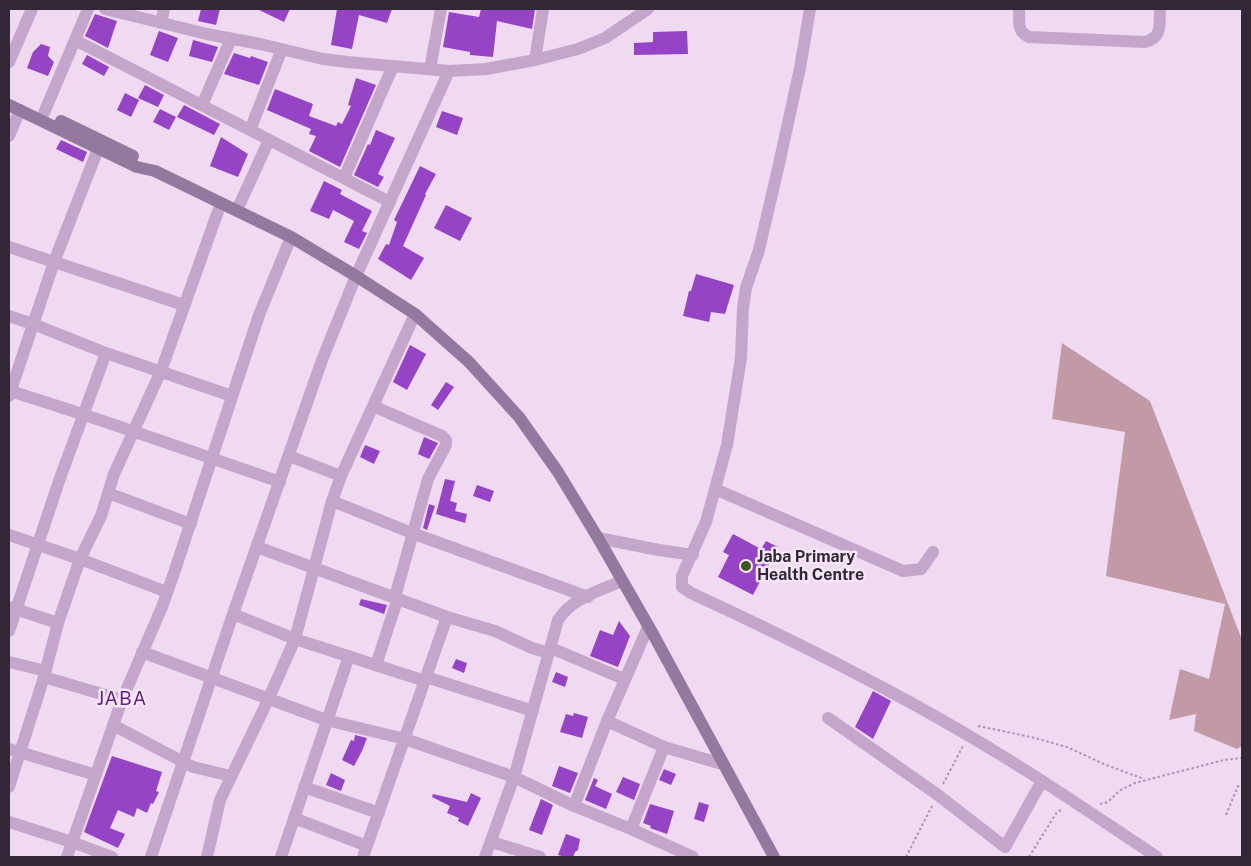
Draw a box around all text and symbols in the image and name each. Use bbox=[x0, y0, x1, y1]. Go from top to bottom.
place label: Jaba Primary Health Centre bbox=[757, 547, 864, 585]
marker: Jaba Primary Health Centre bbox=[739, 559, 753, 573]
district label: JABA bbox=[96, 688, 148, 710]

